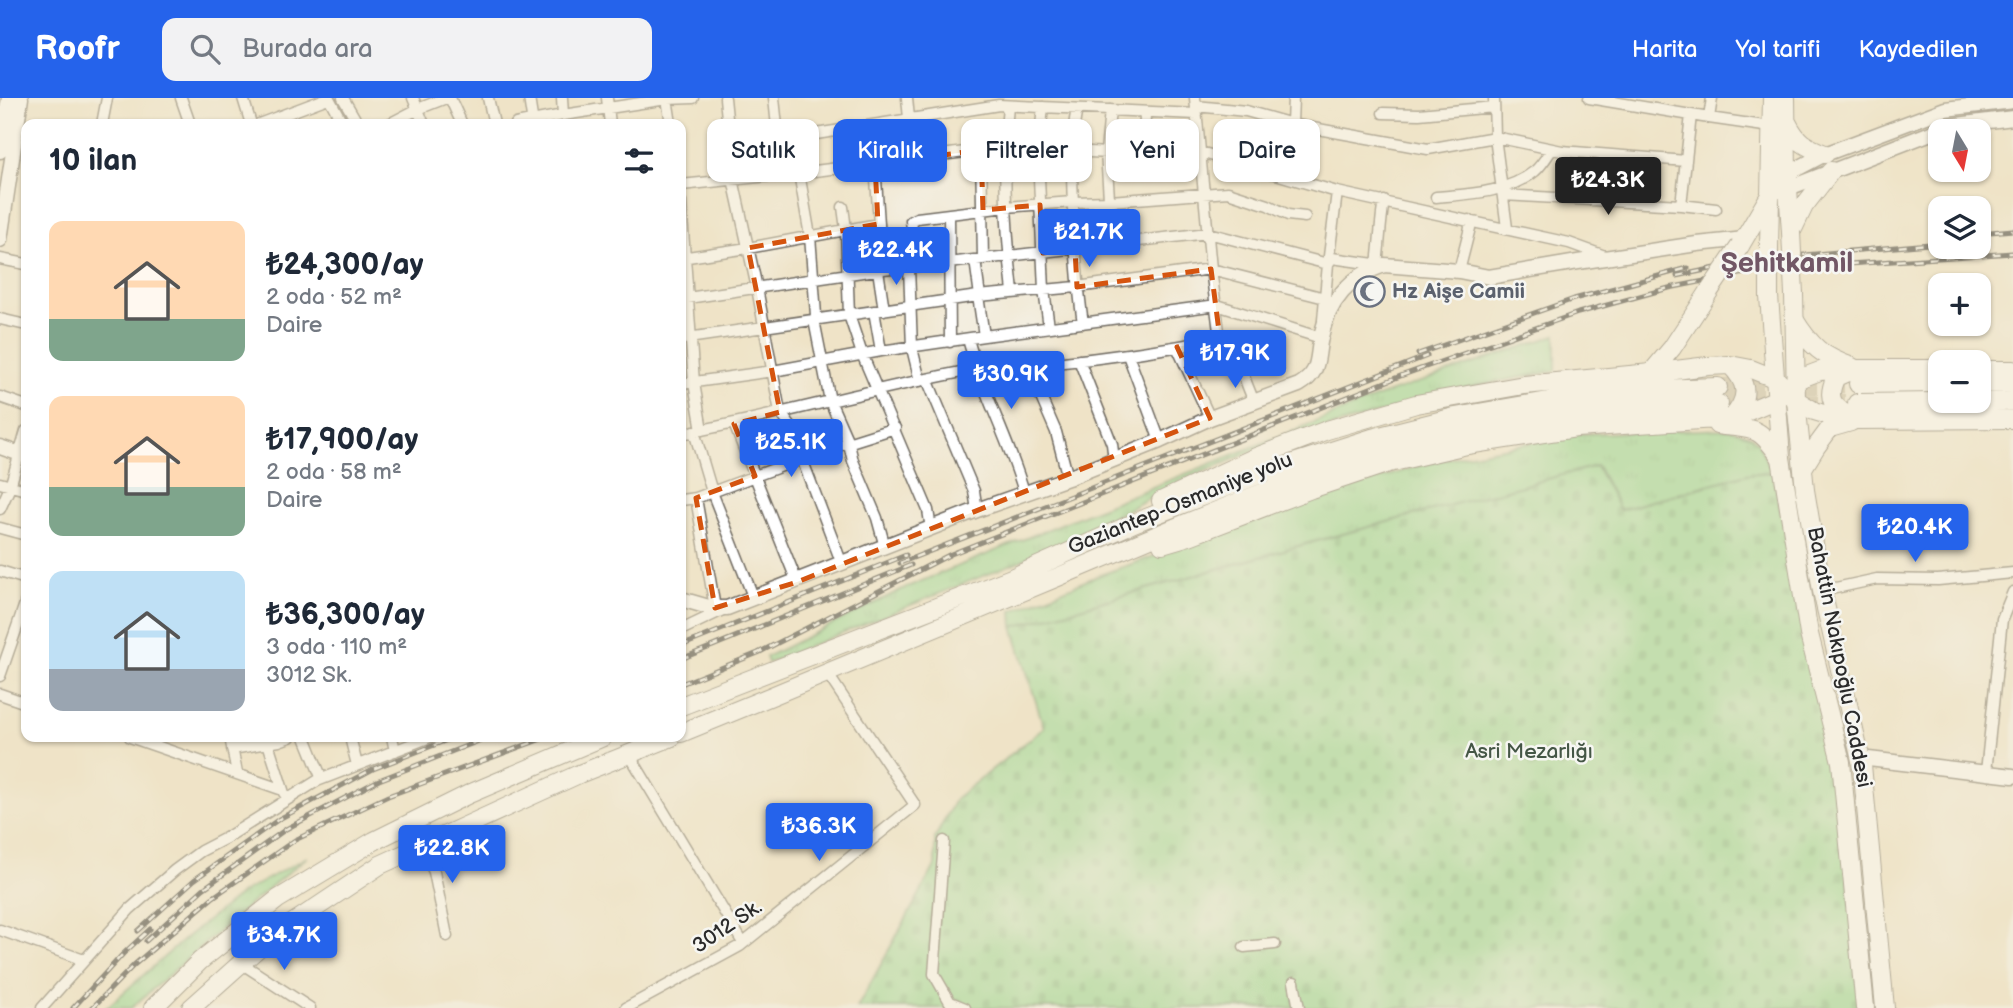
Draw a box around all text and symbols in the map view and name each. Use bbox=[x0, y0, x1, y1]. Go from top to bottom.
search box bbox=[162, 18, 652, 81]
text: Roofr bbox=[35, 29, 120, 69]
icon: search bbox=[186, 30, 224, 68]
text: Burada ara bbox=[242, 34, 373, 65]
text: Harita bbox=[1632, 35, 1697, 64]
text: Yol tarifi bbox=[1735, 35, 1821, 64]
text: Kaydedilen bbox=[1859, 35, 1978, 64]
chip: Satılık bbox=[707, 119, 819, 182]
chip: Kiralık bbox=[833, 119, 947, 182]
chip: Filtreler bbox=[961, 119, 1092, 182]
chip: Yeni bbox=[1106, 119, 1199, 182]
chip: Daire bbox=[1213, 119, 1320, 182]
north arrow bbox=[1928, 119, 1992, 182]
map controls bbox=[1928, 119, 1991, 413]
icon: filters bbox=[620, 142, 658, 180]
text: 10 ilan bbox=[49, 143, 137, 179]
pin: ₺24.3K bbox=[1551, 158, 1665, 217]
text: ₺24.3K bbox=[1571, 166, 1645, 194]
button: layers bbox=[1928, 196, 1991, 259]
pin: ₺21.7K bbox=[1032, 209, 1146, 269]
text: ₺21.7K bbox=[1054, 218, 1124, 246]
pin: ₺22.4K bbox=[839, 228, 953, 287]
text: ₺22.4K bbox=[859, 236, 933, 264]
text: ₺24,300/ay bbox=[266, 247, 423, 283]
district label: Şehitkamil bbox=[1721, 247, 1853, 280]
icon: home bbox=[105, 249, 189, 333]
button: + bbox=[1928, 273, 1991, 336]
mosque icon: Hz Aişe Camii bbox=[1352, 274, 1386, 308]
place label: Hz Aişe Camii bbox=[1392, 279, 1525, 304]
text: 2 oda · 52 m² bbox=[266, 283, 402, 311]
text: Daire bbox=[266, 311, 322, 339]
pin: ₺17.9K bbox=[1178, 330, 1292, 390]
text: ₺17.9K bbox=[1200, 339, 1270, 367]
button: − bbox=[1928, 350, 1991, 413]
pin: ₺30.9K bbox=[954, 352, 1068, 411]
text: ₺30.9K bbox=[973, 360, 1049, 388]
pin: ₺25.1K bbox=[734, 420, 848, 479]
text: ₺17,900/ay bbox=[266, 422, 418, 458]
icon: home bbox=[105, 424, 189, 508]
text: ₺25.1K bbox=[756, 428, 826, 456]
street label: Gaziantep-Osmaniye yolu bbox=[1064, 447, 1296, 560]
text: 2 oda · 58 m² bbox=[266, 458, 402, 486]
text: Daire bbox=[266, 486, 322, 514]
pin: ₺20.4K bbox=[1858, 504, 1972, 564]
text: ₺20.4K bbox=[1877, 513, 1953, 541]
street label: Bahattin Nakıpoğlu Caddesi bbox=[1802, 525, 1877, 790]
text: ₺36,300/ay bbox=[266, 597, 425, 633]
icon: home bbox=[105, 599, 189, 683]
text: 3 oda · 110 m² bbox=[266, 633, 407, 661]
text: 3012 Sk. bbox=[266, 661, 352, 689]
park label: Asri Mezarlığı bbox=[1465, 739, 1593, 764]
pin: ₺36.3K bbox=[762, 804, 876, 863]
text: ₺36.3K bbox=[782, 812, 856, 840]
pin: ₺22.8K bbox=[395, 826, 509, 885]
text: ₺22.8K bbox=[414, 834, 490, 862]
street label: 3012 Sk. bbox=[688, 894, 767, 959]
pin: ₺34.7K bbox=[227, 912, 341, 972]
text: ₺34.7K bbox=[247, 921, 321, 949]

